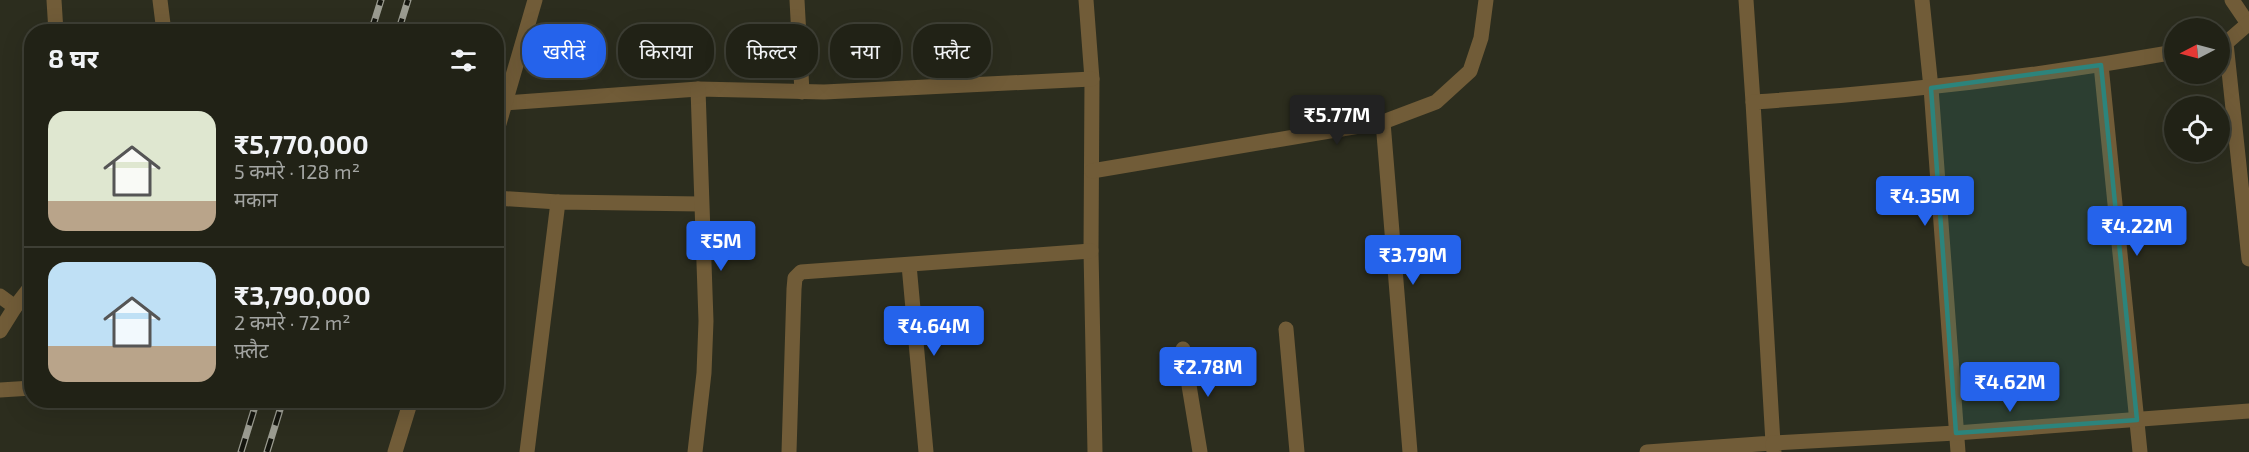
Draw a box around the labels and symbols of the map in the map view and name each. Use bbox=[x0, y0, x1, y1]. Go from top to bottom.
north arrow bbox=[2164, 18, 2230, 84]
pin: ₹5.77M bbox=[1288, 95, 1386, 146]
pin: ₹4.35M bbox=[1876, 176, 1974, 227]
pin: ₹4.22M bbox=[2088, 206, 2186, 257]
pin: ₹5M bbox=[692, 221, 750, 272]
pin: ₹3.79M bbox=[1364, 235, 1462, 286]
pin: ₹4.64M bbox=[885, 306, 983, 357]
pin: ₹2.78M bbox=[1159, 347, 1257, 398]
pin: ₹4.62M bbox=[1961, 362, 2059, 413]

